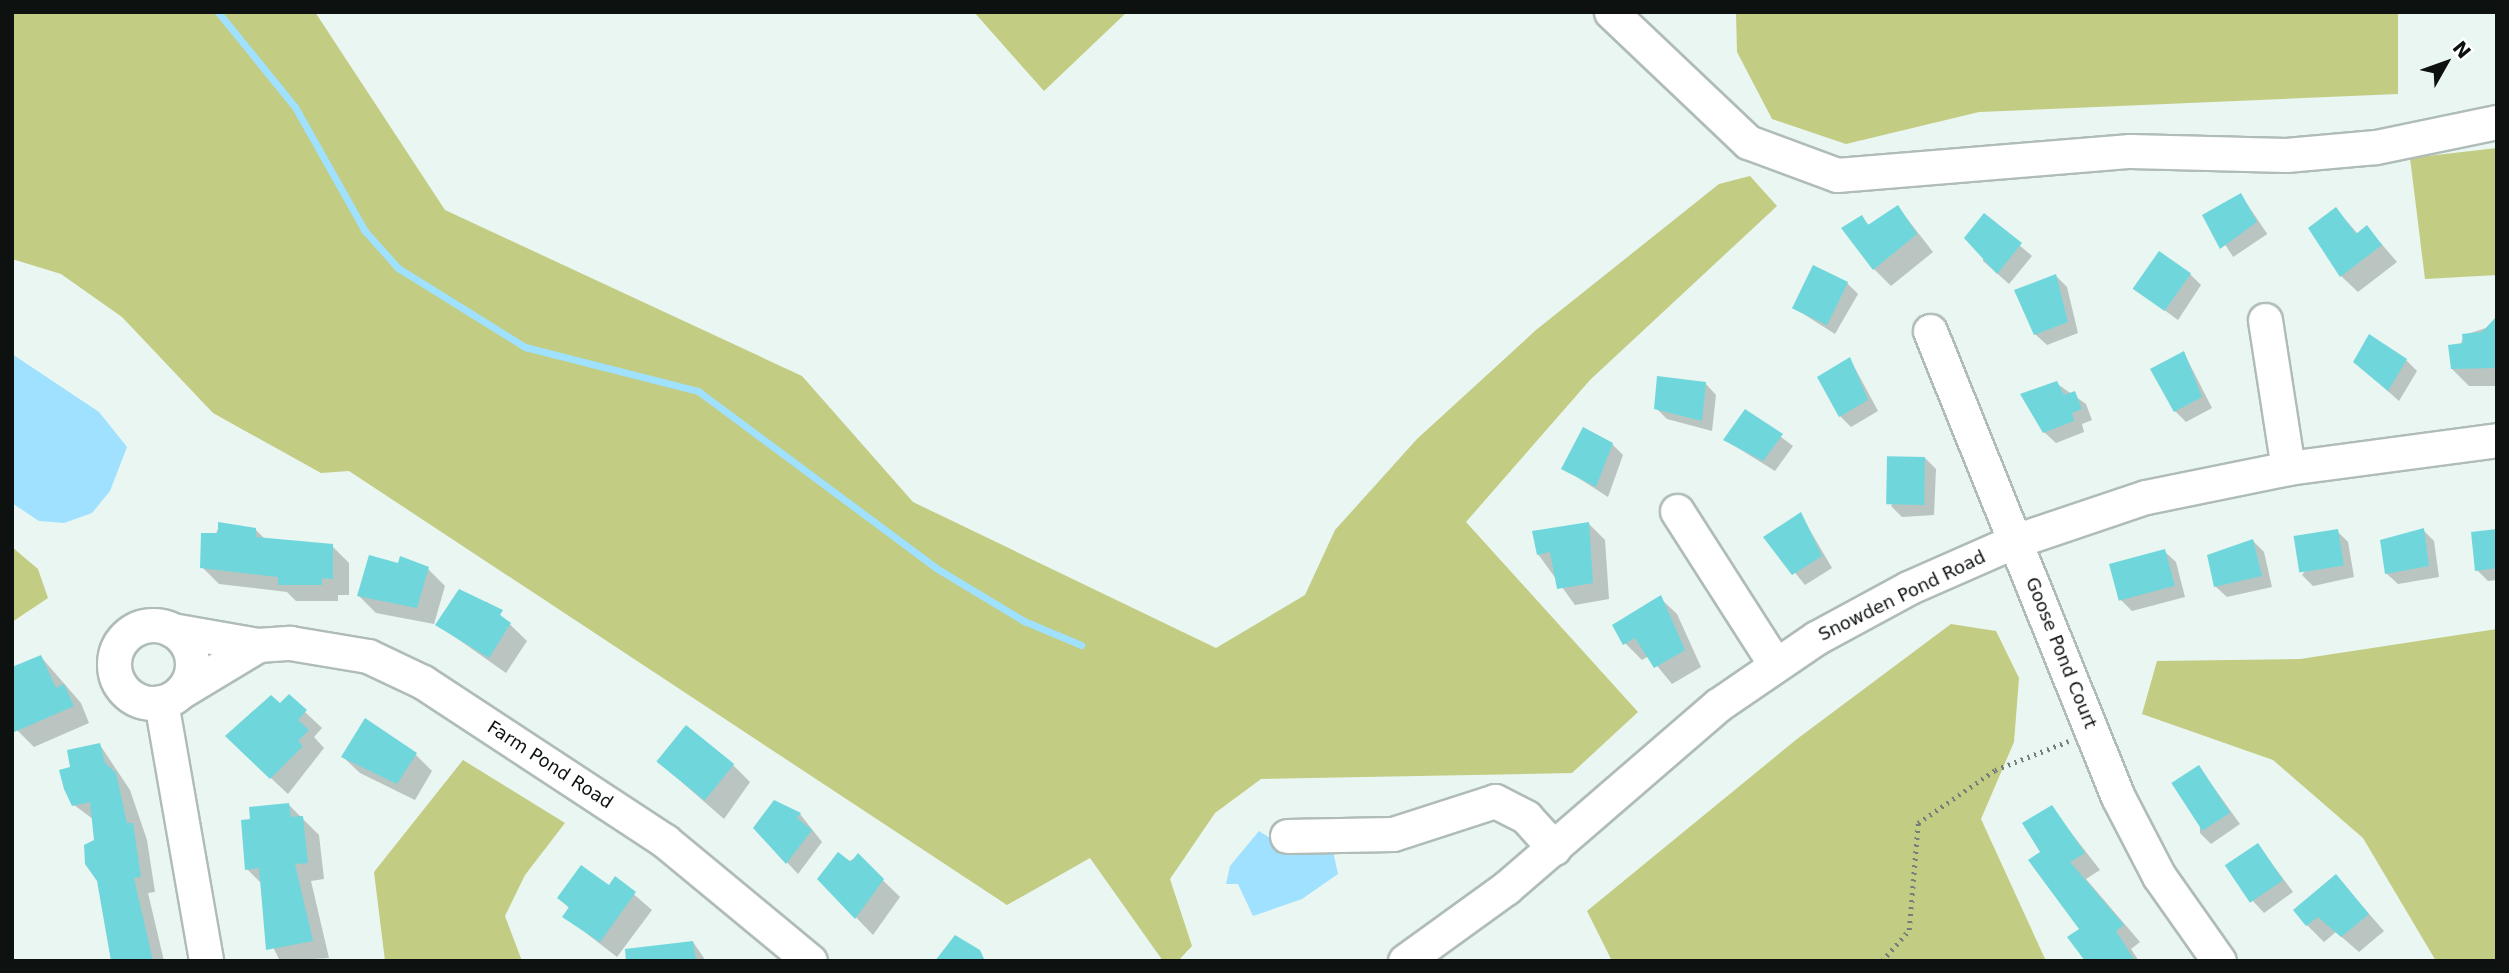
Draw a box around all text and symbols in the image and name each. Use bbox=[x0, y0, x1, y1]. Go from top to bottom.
north arrow bbox=[2411, 28, 2481, 98]
text: N bbox=[2449, 36, 2476, 63]
street label: Snowden Pond Road bbox=[1815, 546, 1989, 646]
street label: Goose Pond Court bbox=[2021, 574, 2101, 732]
street label: Farm Pond Road bbox=[483, 716, 617, 814]

